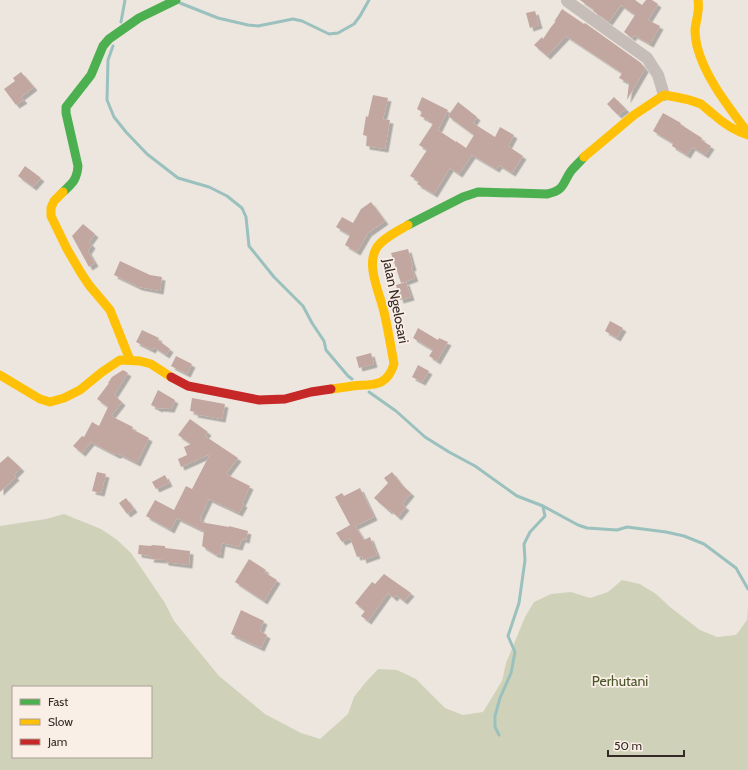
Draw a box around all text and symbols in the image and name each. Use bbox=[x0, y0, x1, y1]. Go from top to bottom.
street label: Jalan Ngelosari bbox=[379, 256, 413, 345]
park label: Perhutani bbox=[592, 672, 648, 690]
legend bbox=[12, 686, 152, 758]
text: Fast bbox=[48, 694, 68, 709]
text: Slow bbox=[48, 714, 73, 729]
scale bar bbox=[608, 732, 684, 758]
text: Jam bbox=[47, 734, 67, 749]
text: 50 m bbox=[614, 738, 642, 753]

